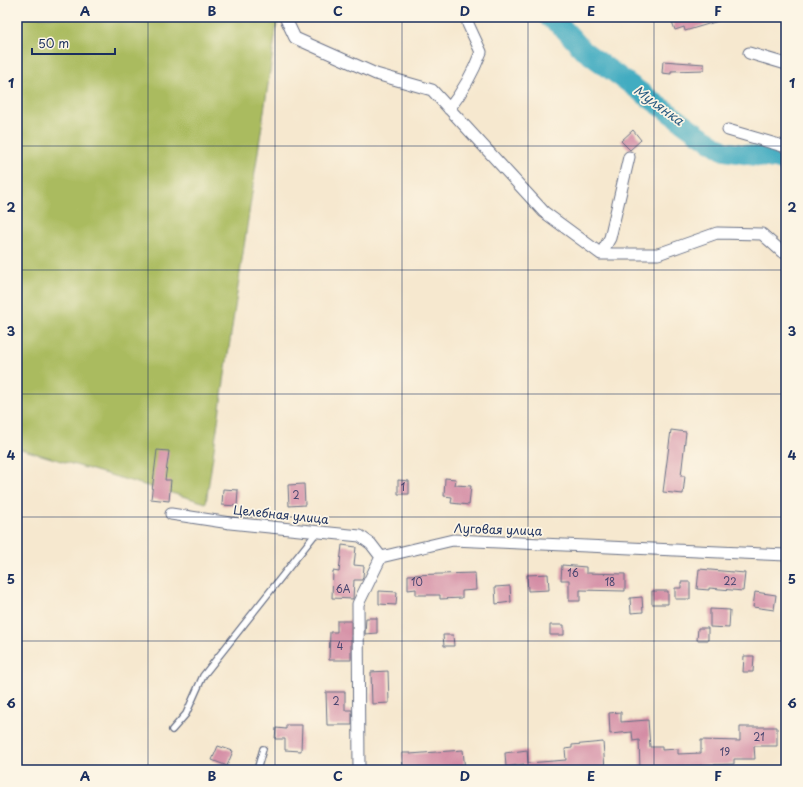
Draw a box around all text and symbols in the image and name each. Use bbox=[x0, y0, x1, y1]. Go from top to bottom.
text: A bbox=[80, 1, 90, 20]
text: B bbox=[208, 1, 217, 20]
text: C bbox=[333, 1, 343, 20]
text: D bbox=[460, 1, 470, 20]
text: E bbox=[587, 1, 595, 20]
text: F bbox=[714, 1, 722, 20]
scale bar bbox=[32, 30, 115, 56]
text: 50 m bbox=[38, 34, 69, 52]
text: 1 bbox=[8, 73, 14, 92]
text: 1 bbox=[789, 73, 795, 92]
water label: Мулянка bbox=[630, 80, 689, 130]
text: 2 bbox=[6, 197, 16, 216]
text: 2 bbox=[787, 197, 797, 216]
text: 3 bbox=[7, 321, 16, 340]
text: 3 bbox=[788, 321, 797, 340]
text: 4 bbox=[7, 445, 16, 464]
text: 4 bbox=[788, 445, 797, 464]
house number: 1 bbox=[401, 479, 405, 494]
house number: 2 bbox=[292, 487, 300, 502]
street label: Целебная улица bbox=[232, 500, 330, 528]
street label: Луговая улица bbox=[454, 518, 543, 540]
house number: 16 bbox=[567, 565, 579, 580]
text: 5 bbox=[7, 569, 15, 588]
text: 5 bbox=[788, 569, 796, 588]
house number: 22 bbox=[723, 573, 737, 588]
house number: 10 bbox=[411, 574, 423, 589]
house number: 18 bbox=[605, 574, 615, 589]
house number: 6А bbox=[336, 581, 351, 596]
house number: 4 bbox=[337, 638, 344, 653]
text: 6 bbox=[6, 693, 16, 712]
house number: 2 bbox=[332, 693, 340, 708]
text: 6 bbox=[787, 693, 797, 712]
house number: 21 bbox=[753, 729, 765, 744]
house number: 19 bbox=[720, 744, 730, 759]
text: A bbox=[80, 766, 90, 785]
text: B bbox=[208, 766, 217, 785]
text: C bbox=[333, 766, 343, 785]
text: D bbox=[460, 766, 470, 785]
text: E bbox=[587, 766, 595, 785]
text: F bbox=[714, 766, 722, 785]

